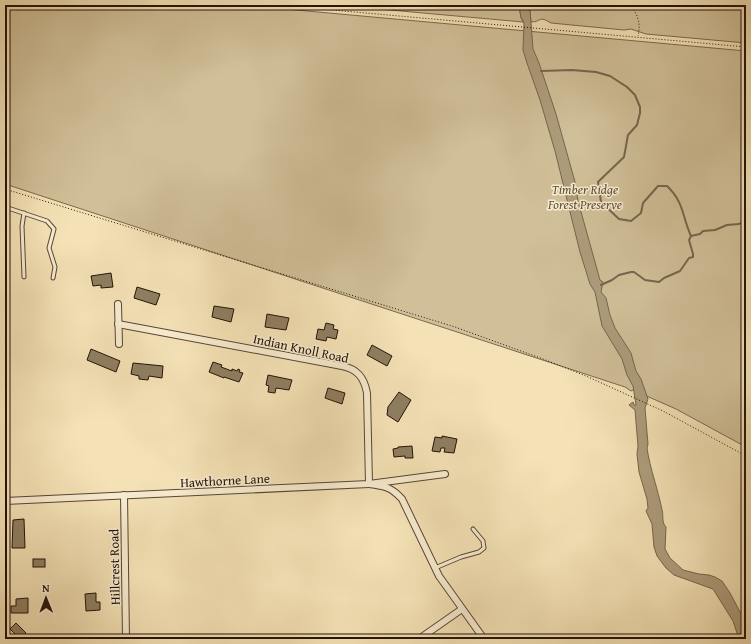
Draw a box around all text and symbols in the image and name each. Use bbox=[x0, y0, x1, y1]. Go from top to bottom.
park label: Timber Ridge Forest Preserve bbox=[547, 180, 622, 214]
street label: Indian Knoll Road bbox=[251, 329, 350, 368]
street label: Hawthorne Lane bbox=[180, 469, 270, 492]
street label: Hillcrest Road bbox=[104, 529, 125, 605]
north arrow bbox=[26, 578, 66, 618]
text: N bbox=[42, 580, 50, 596]

